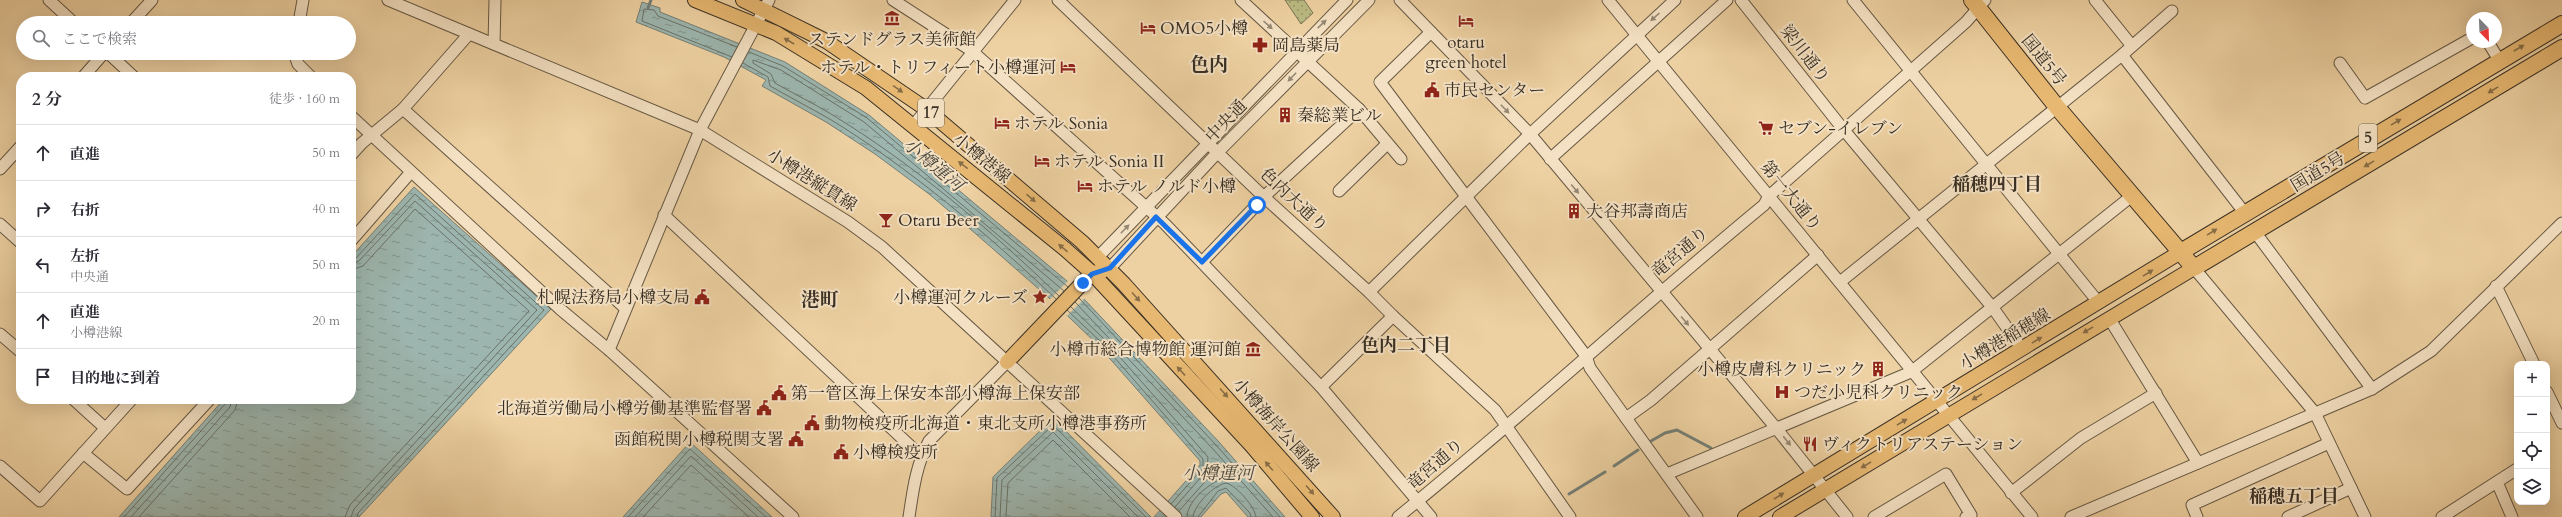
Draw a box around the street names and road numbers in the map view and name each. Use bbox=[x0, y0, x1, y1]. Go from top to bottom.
street label: 梁川通り bbox=[1775, 20, 1835, 88]
street label: 国道5号 bbox=[2016, 30, 2072, 90]
street label: 中央通 bbox=[1200, 95, 1252, 147]
road number: 17 bbox=[918, 99, 944, 127]
road number: 5 bbox=[2359, 124, 2377, 152]
street label: 小樽港線 bbox=[948, 128, 1016, 188]
street label: 小樽港縦貫線 bbox=[763, 143, 861, 217]
street label: 国道5号 bbox=[2286, 147, 2350, 197]
street label: 第一大通り bbox=[1755, 156, 1827, 236]
street label: 色内大通り bbox=[1255, 163, 1333, 237]
street label: 竜宮通り bbox=[1647, 221, 1713, 283]
street label: 小樽港稲穂線 bbox=[1955, 303, 2055, 375]
street label: 小樽海岸公園線 bbox=[1228, 373, 1324, 477]
street label: 竜宮通り bbox=[1402, 433, 1468, 495]

